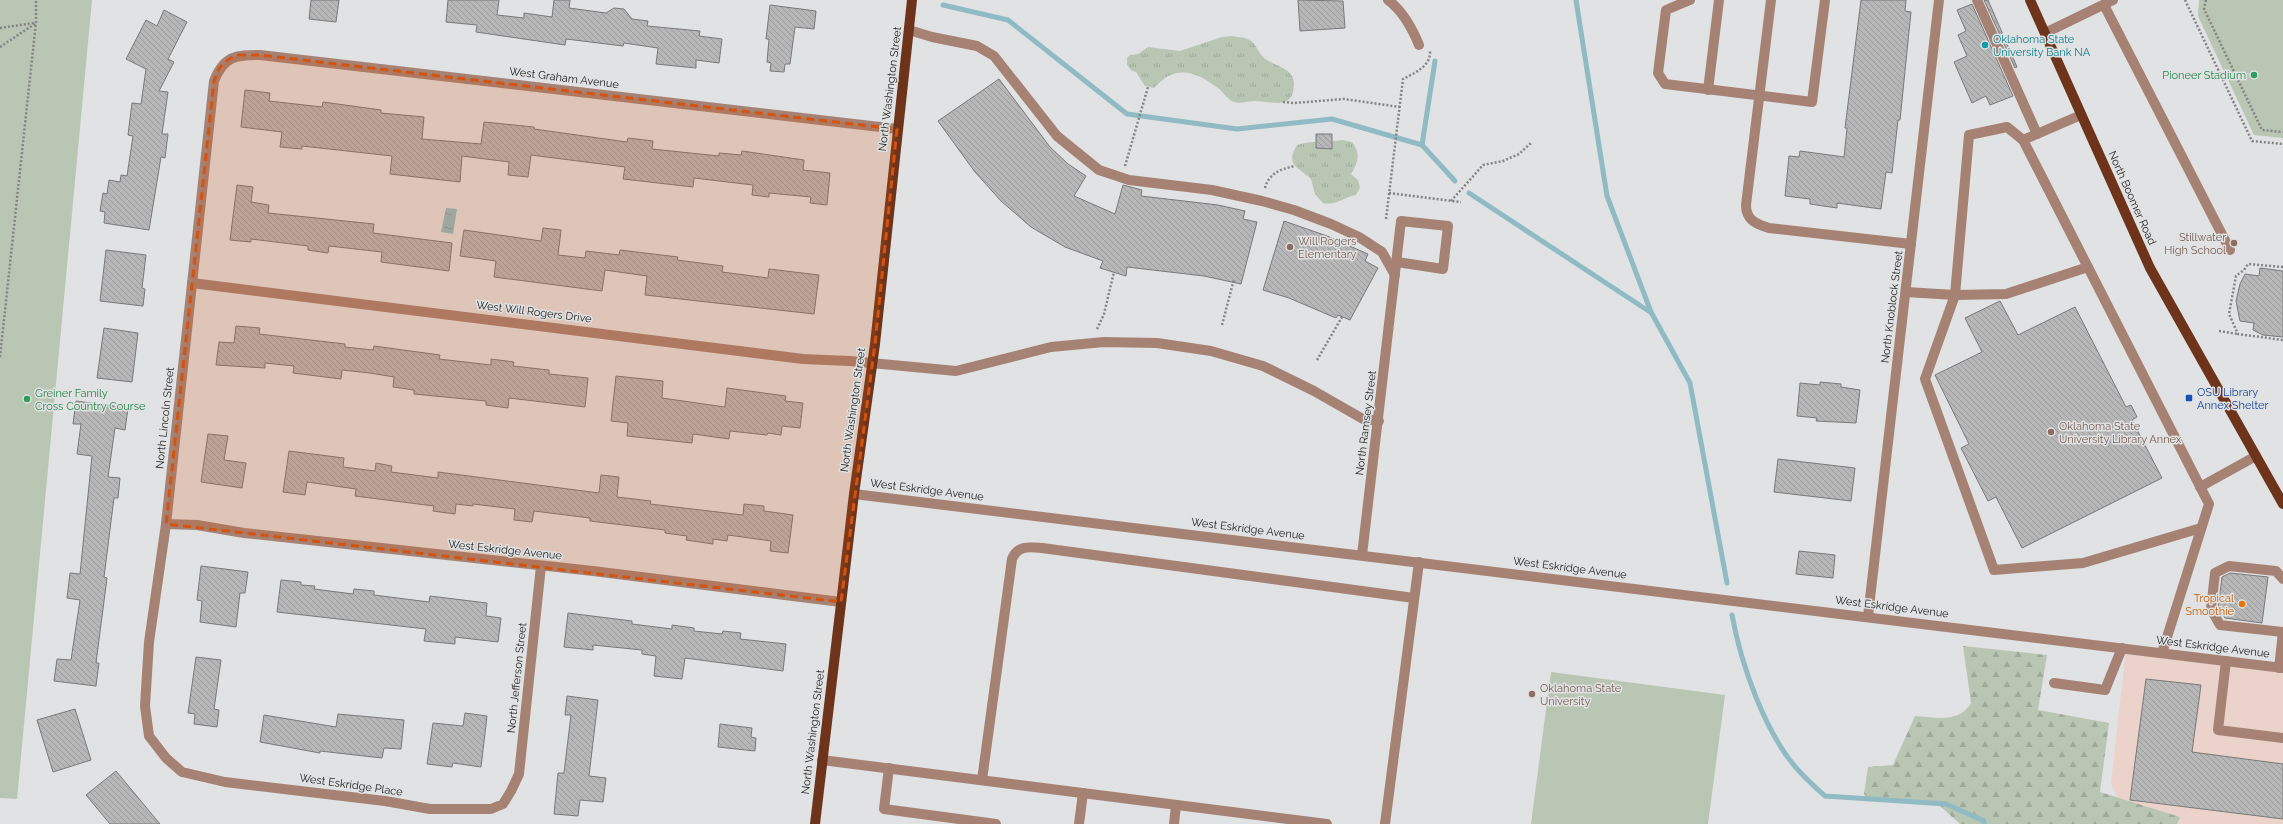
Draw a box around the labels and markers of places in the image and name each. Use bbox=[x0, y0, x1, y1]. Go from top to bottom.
place label: Oklahoma State University Bank NA bbox=[1993, 33, 2091, 59]
marker: Oklahoma State University Bank NA bbox=[1980, 40, 1990, 50]
place label: Pioneer Stadium bbox=[2162, 69, 2246, 82]
marker: Pioneer Stadium bbox=[2249, 70, 2259, 80]
place label: Stillwater High School bbox=[2164, 231, 2226, 257]
place label: Will Rogers Elementary bbox=[1298, 235, 1357, 261]
marker: Stillwater High School bbox=[2229, 238, 2239, 248]
marker: Will Rogers Elementary bbox=[1285, 242, 1295, 252]
place label: OSU Library Annex Shelter bbox=[2197, 386, 2268, 412]
place label: Greiner Family Cross Country Course bbox=[35, 387, 146, 413]
marker: OSU Library Annex Shelter bbox=[2184, 393, 2194, 403]
marker: Greiner Family Cross Country Course bbox=[22, 394, 32, 404]
place label: Oklahoma State University Library Annex bbox=[2059, 420, 2182, 446]
marker: Oklahoma State University Library Annex bbox=[2046, 427, 2056, 437]
place label: Tropical Smoothie bbox=[2185, 592, 2235, 618]
marker: Tropical Smoothie bbox=[2237, 599, 2247, 609]
place label: Oklahoma State University bbox=[1540, 682, 1622, 708]
marker: Oklahoma State University bbox=[1527, 689, 1537, 699]

